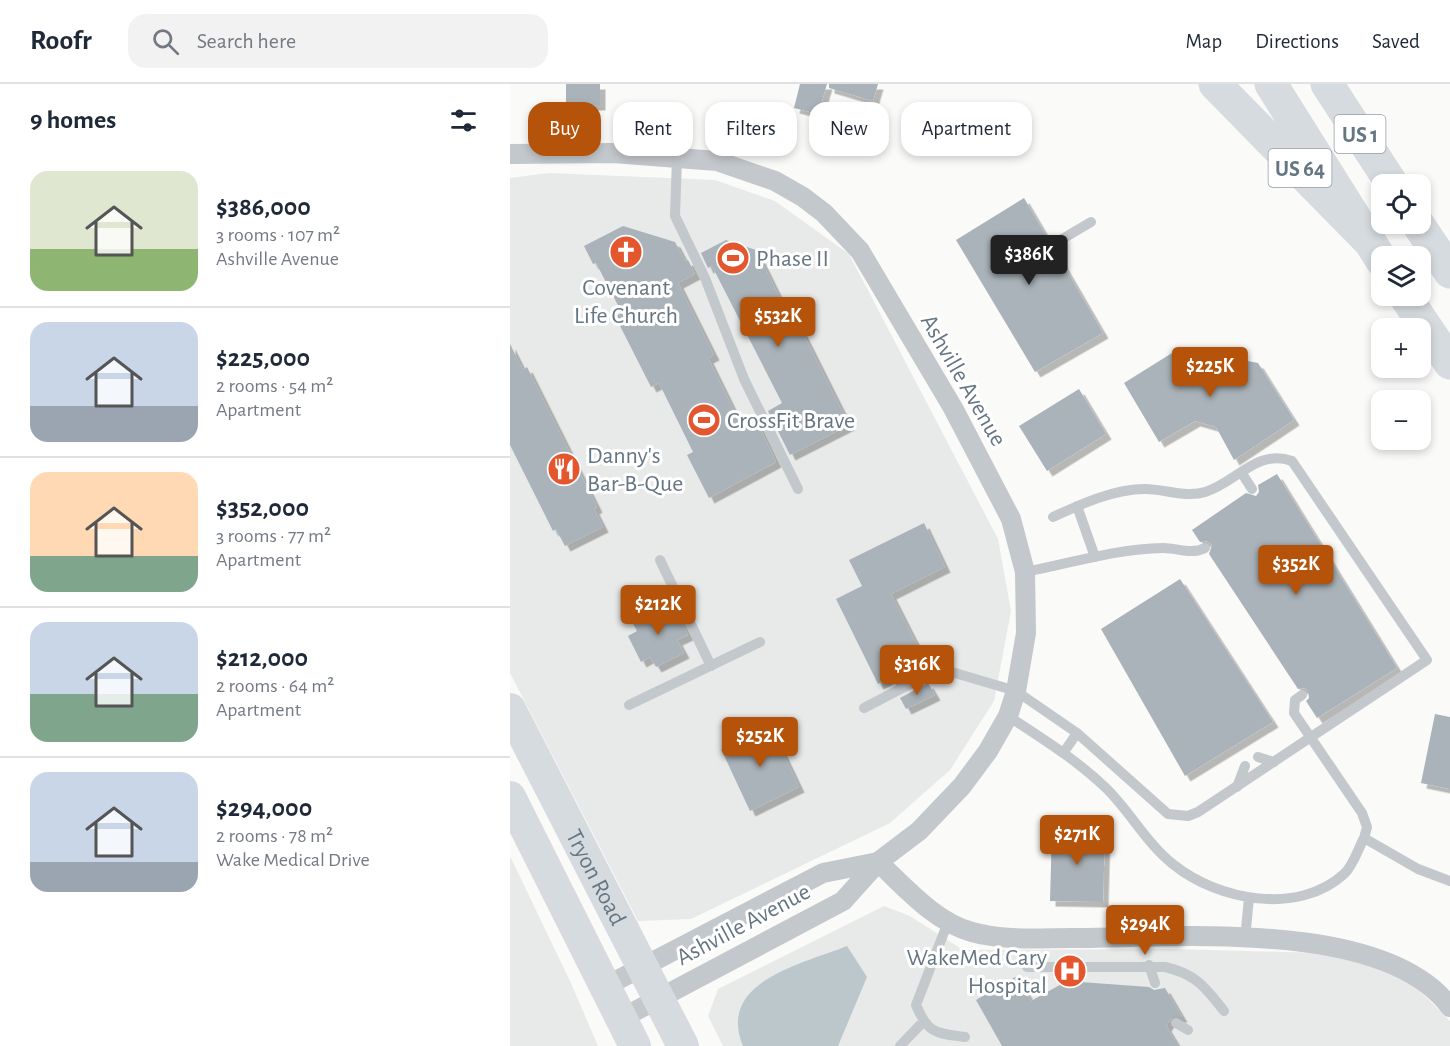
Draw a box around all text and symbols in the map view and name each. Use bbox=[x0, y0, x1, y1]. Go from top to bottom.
search box bbox=[128, 14, 548, 68]
icon: search bbox=[149, 25, 182, 58]
text: Roofr bbox=[30, 27, 92, 55]
text: Search here bbox=[197, 30, 296, 52]
text: Map bbox=[1186, 31, 1222, 52]
text: Directions bbox=[1255, 31, 1339, 52]
text: Saved bbox=[1372, 31, 1420, 52]
chip: Buy bbox=[528, 102, 601, 156]
chip: Rent bbox=[613, 102, 693, 156]
chip: Filters bbox=[705, 102, 797, 156]
chip: New bbox=[809, 102, 889, 156]
chip: Apartment bbox=[901, 102, 1032, 156]
icon: filters bbox=[447, 104, 480, 137]
text: 9 homes bbox=[30, 107, 116, 133]
road number: US 1 bbox=[1334, 115, 1386, 153]
road number: US 64 bbox=[1268, 149, 1332, 187]
map controls bbox=[1371, 174, 1431, 450]
button: locate bbox=[1371, 174, 1431, 234]
text: $386,000 bbox=[216, 194, 311, 220]
icon: home bbox=[78, 195, 150, 267]
text: 3 rooms · 107 m² bbox=[216, 225, 340, 245]
church icon: Covenant Life Church bbox=[608, 234, 644, 270]
pin: $386K bbox=[987, 235, 1071, 286]
sports icon: Phase II bbox=[715, 240, 751, 276]
text: $386K bbox=[1005, 244, 1053, 264]
button: layers bbox=[1371, 246, 1431, 306]
place label: Phase II bbox=[756, 247, 829, 271]
text: Ashville Avenue bbox=[216, 249, 339, 269]
place label: Covenant Life Church bbox=[574, 276, 678, 328]
pin: $532K bbox=[736, 297, 820, 348]
text: $532K bbox=[754, 306, 802, 326]
street label: Ashville Avenue bbox=[916, 311, 1010, 450]
button: + bbox=[1371, 318, 1431, 378]
text: $225,000 bbox=[216, 345, 310, 371]
icon: home bbox=[78, 346, 150, 418]
pin: $225K bbox=[1168, 347, 1252, 398]
text: $225K bbox=[1186, 356, 1234, 376]
text: 2 rooms · 54 m² bbox=[216, 376, 333, 396]
button: − bbox=[1371, 390, 1431, 450]
text: Apartment bbox=[216, 400, 301, 420]
sports icon: CrossFit Brave bbox=[686, 402, 722, 438]
place label: CrossFit Brave bbox=[727, 409, 855, 433]
place label: Danny's Bar-B-Que bbox=[587, 444, 683, 496]
restaurant icon: Danny's Bar-B-Que bbox=[546, 451, 582, 487]
text: $352,000 bbox=[216, 495, 309, 521]
icon: home bbox=[78, 496, 150, 568]
text: 3 rooms · 77 m² bbox=[216, 526, 331, 546]
pin: $352K bbox=[1254, 545, 1338, 596]
text: Apartment bbox=[216, 550, 301, 570]
text: $352K bbox=[1272, 554, 1320, 574]
pin: $212K bbox=[616, 585, 700, 636]
text: $212K bbox=[635, 594, 681, 614]
text: $212,000 bbox=[216, 645, 308, 671]
pin: $316K bbox=[875, 645, 959, 696]
icon: home bbox=[78, 646, 150, 718]
text: $316K bbox=[894, 654, 940, 674]
text: 2 rooms · 64 m² bbox=[216, 676, 334, 696]
text: Apartment bbox=[216, 700, 301, 720]
pin: $252K bbox=[718, 717, 802, 768]
text: $252K bbox=[736, 726, 784, 746]
text: $294,000 bbox=[216, 795, 312, 821]
icon: home bbox=[78, 796, 150, 868]
pin: $271K bbox=[1035, 815, 1119, 866]
text: $271K bbox=[1054, 824, 1100, 844]
text: 2 rooms · 78 m² bbox=[216, 826, 333, 846]
street label: Tryon Road bbox=[561, 826, 630, 929]
text: Wake Medical Drive bbox=[216, 850, 370, 870]
street label: Ashville Avenue bbox=[673, 880, 814, 970]
pin: $294K bbox=[1103, 905, 1187, 956]
text: $294K bbox=[1120, 914, 1170, 934]
place label: WakeMed Cary Hospital bbox=[907, 946, 1047, 998]
hospital icon: WakeMed Cary Hospital bbox=[1052, 953, 1088, 989]

